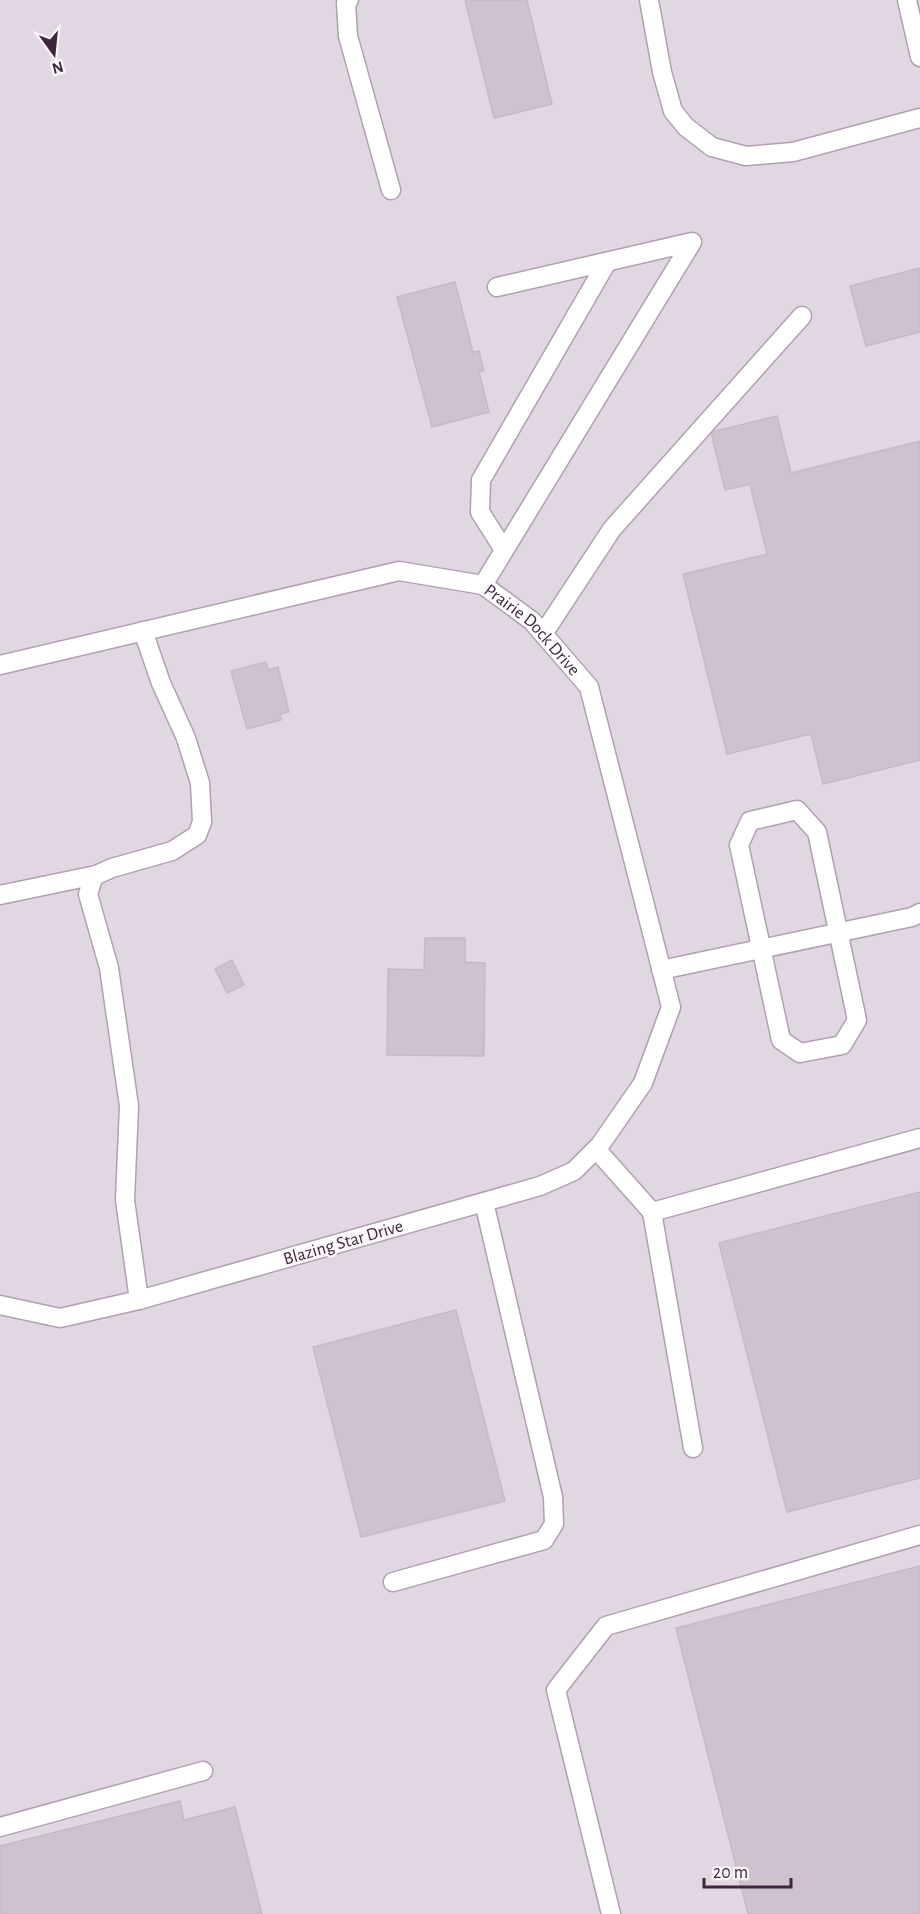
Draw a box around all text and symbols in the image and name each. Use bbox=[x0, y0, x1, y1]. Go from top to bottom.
north arrow bbox=[24, 24, 84, 84]
text: N bbox=[50, 58, 65, 77]
street label: Prairie Dock Drive bbox=[481, 581, 583, 679]
street label: Blazing Star Drive bbox=[281, 1217, 405, 1269]
scale bar bbox=[704, 1851, 791, 1889]
text: 20 m bbox=[713, 1864, 748, 1882]

